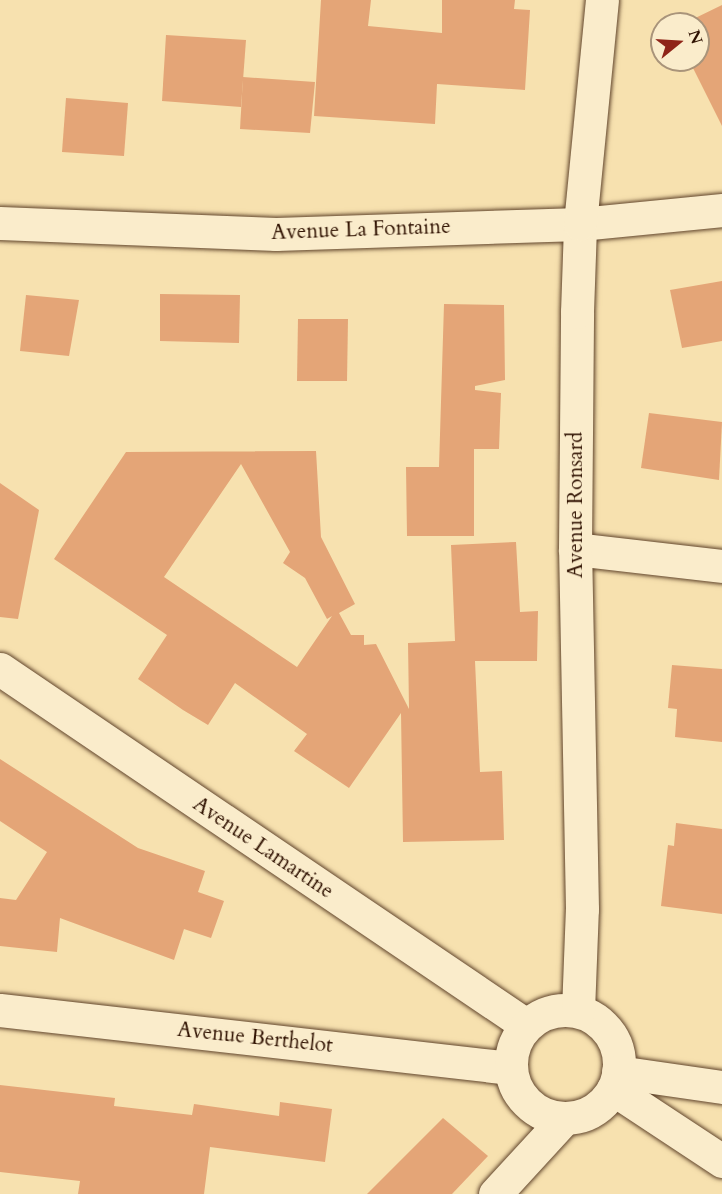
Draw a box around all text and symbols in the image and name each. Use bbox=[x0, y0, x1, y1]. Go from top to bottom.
north arrow bbox=[650, 12, 710, 72]
text: N bbox=[683, 27, 708, 47]
street label: Avenue La Fontaine bbox=[271, 214, 451, 246]
street label: Avenue Ronsard bbox=[563, 432, 589, 578]
street label: Avenue Lamartine bbox=[188, 792, 338, 904]
street label: Avenue Berthelot bbox=[176, 1017, 334, 1059]

